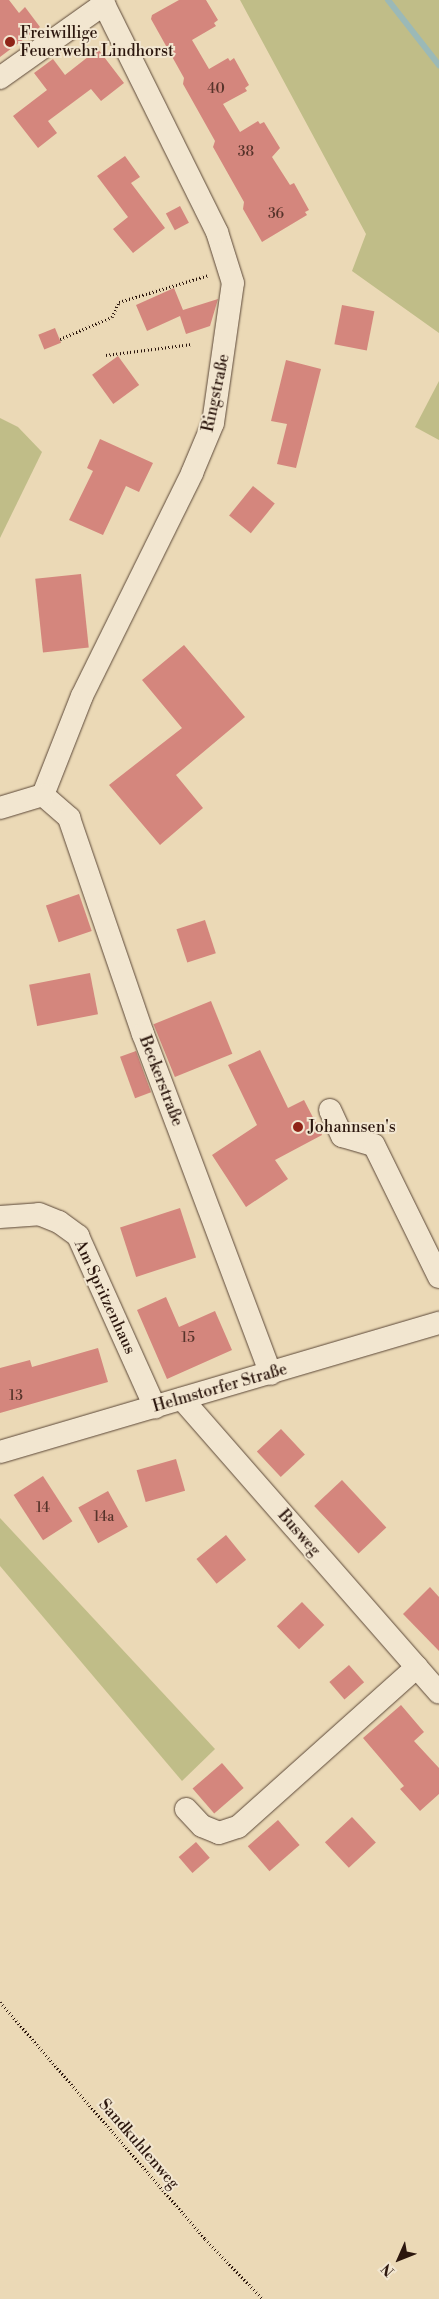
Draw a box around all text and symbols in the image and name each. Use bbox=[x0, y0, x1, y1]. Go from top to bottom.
place label: Freiwillige Feuerwehr Lindhorst bbox=[20, 23, 174, 61]
marker: Freiwillige Feuerwehr Lindhorst bbox=[4, 36, 16, 48]
house number: 40 bbox=[207, 81, 225, 97]
house number: 38 bbox=[238, 144, 254, 160]
house number: 36 bbox=[268, 206, 284, 222]
street label: Ringstraße bbox=[198, 352, 234, 434]
street label: Beckerstraße bbox=[135, 1033, 187, 1129]
place label: Johannsen's bbox=[308, 1117, 396, 1137]
marker: Johannsen's bbox=[292, 1121, 304, 1133]
street label: Am Spritzenhaus bbox=[70, 1237, 140, 1357]
house number: 15 bbox=[181, 1330, 195, 1346]
street label: Helmstorfer Straße bbox=[150, 1360, 290, 1416]
house number: 13 bbox=[9, 1388, 23, 1404]
house number: 14 bbox=[36, 1500, 50, 1516]
street label: Busweg bbox=[274, 1506, 324, 1560]
house number: 14a bbox=[94, 1509, 114, 1525]
street label: Sandkuhlenweg bbox=[95, 2095, 183, 2193]
north arrow bbox=[374, 2234, 424, 2284]
text: N bbox=[378, 2259, 399, 2280]

